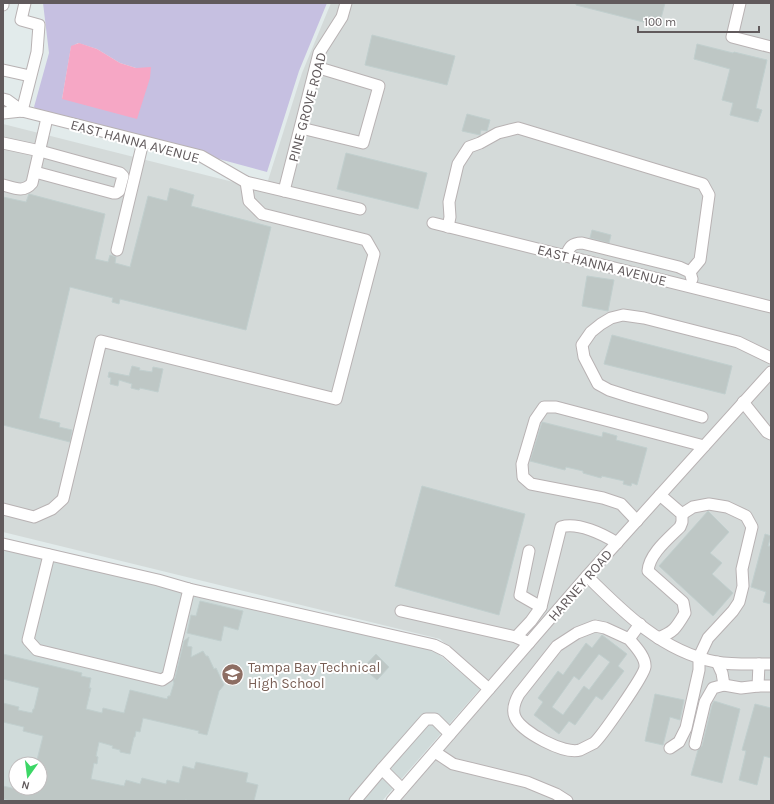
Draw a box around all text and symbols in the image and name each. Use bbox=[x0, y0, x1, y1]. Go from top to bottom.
scale bar bbox=[638, 8, 759, 34]
text: 100 m bbox=[644, 15, 676, 29]
street label: PINE GROVE ROAD bbox=[285, 50, 330, 164]
street label: EAST HANNA AVENUE bbox=[69, 116, 201, 167]
street label: EAST HANNA AVENUE bbox=[535, 241, 668, 290]
street label: HARNEY ROAD bbox=[545, 546, 616, 625]
place label: Tampa Bay Technical High School bbox=[248, 659, 380, 692]
school or university icon: Tampa Bay Technical High School bbox=[220, 662, 246, 688]
north arrow bbox=[8, 756, 48, 796]
text: N bbox=[20, 778, 31, 792]

